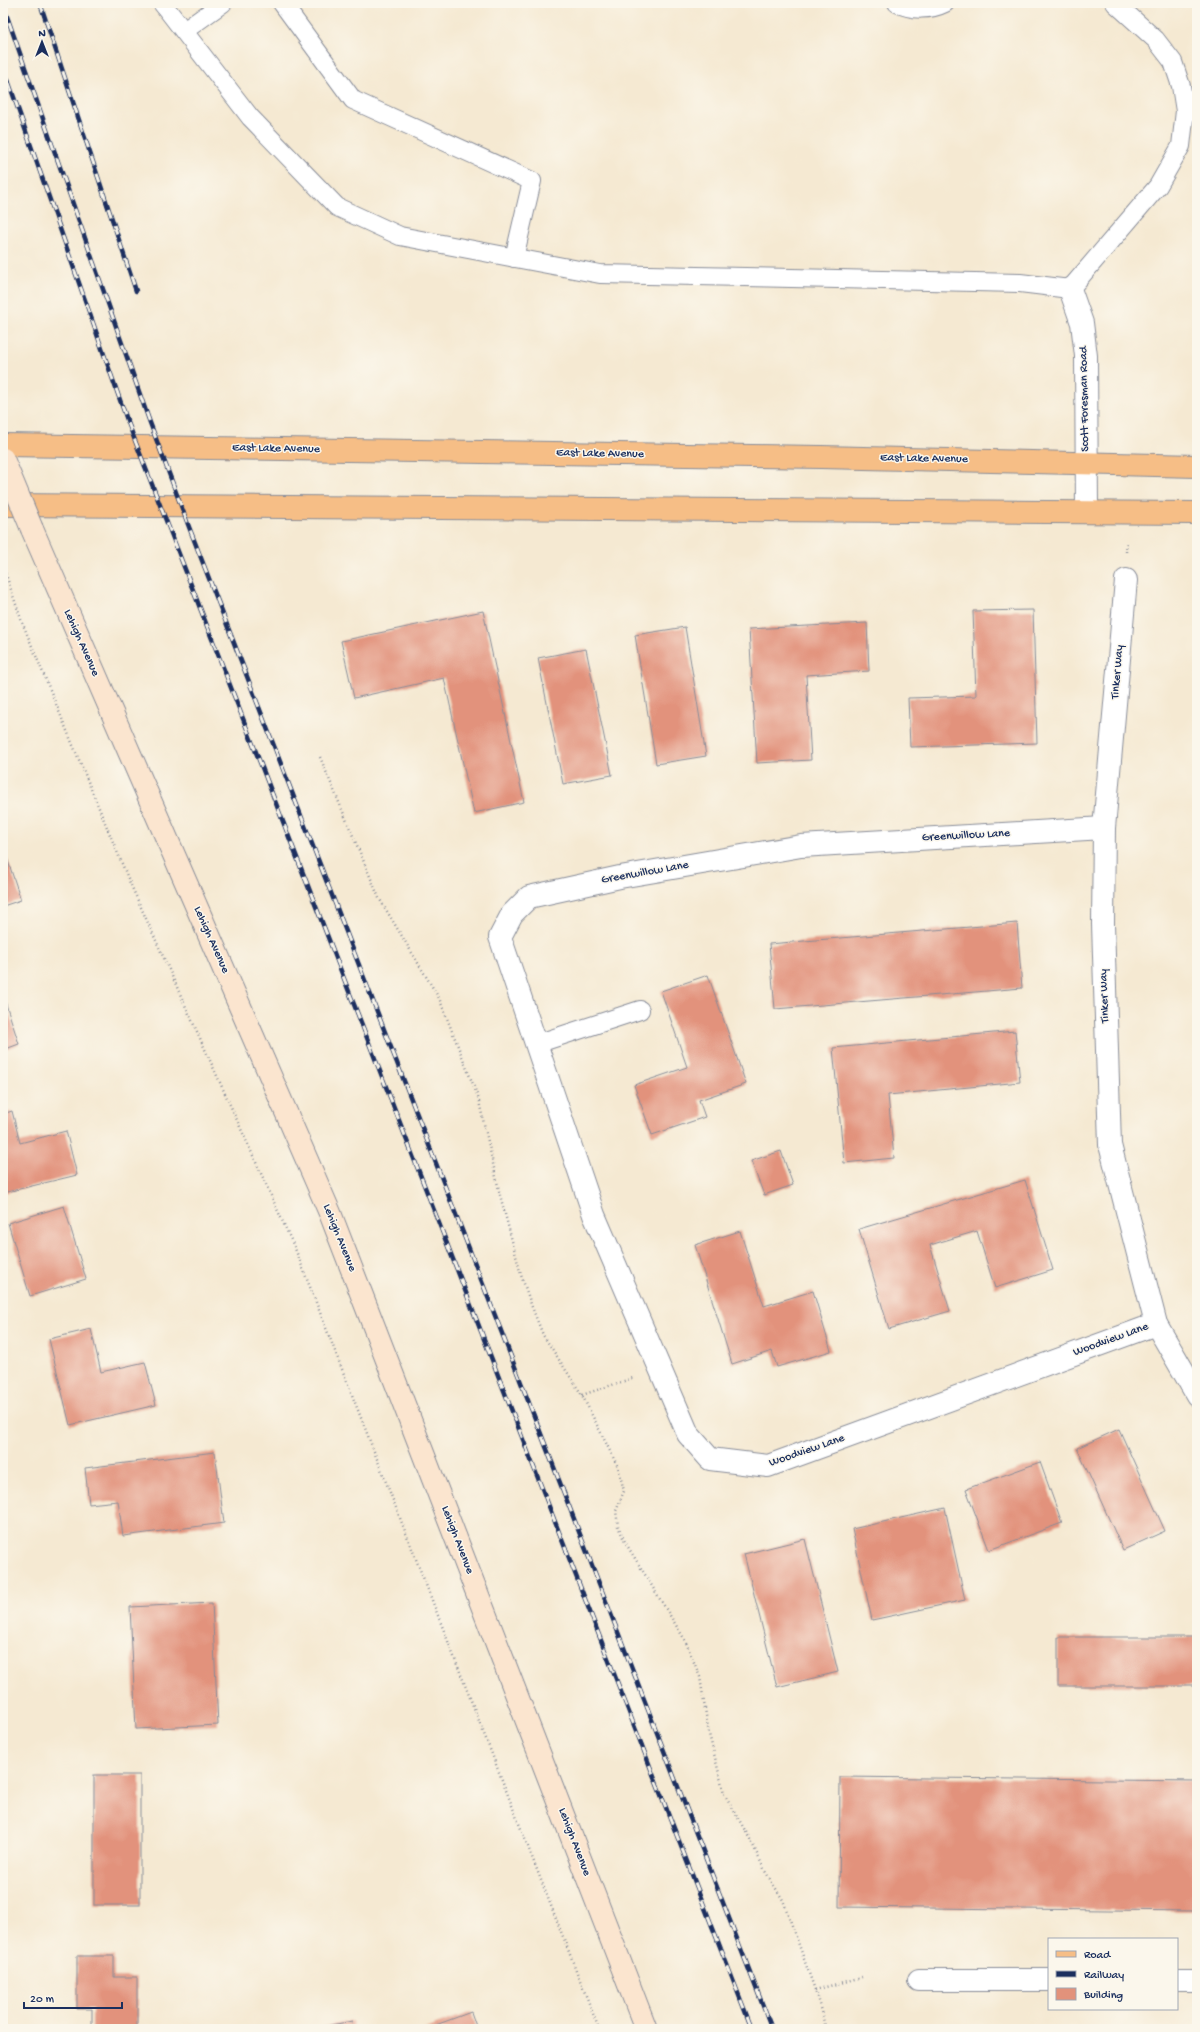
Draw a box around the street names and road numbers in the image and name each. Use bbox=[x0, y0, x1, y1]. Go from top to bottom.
street label: Scott Foresman Road bbox=[1077, 345, 1093, 452]
street label: East Lake Avenue bbox=[232, 441, 321, 457]
street label: East Lake Avenue bbox=[556, 446, 645, 462]
street label: East Lake Avenue bbox=[880, 451, 969, 467]
street label: Lehigh Avenue bbox=[60, 607, 102, 679]
street label: Tinker Way bbox=[1109, 644, 1127, 701]
street label: Greenwillow Lane bbox=[921, 827, 1011, 845]
street label: Greenwillow Lane bbox=[600, 858, 691, 888]
street label: Lehigh Avenue bbox=[190, 904, 232, 976]
street label: Tinker Way bbox=[1097, 969, 1113, 1024]
street label: Lehigh Avenue bbox=[319, 1202, 359, 1275]
street label: Woodview Lane bbox=[1072, 1320, 1151, 1360]
street label: Woodview Lane bbox=[767, 1431, 847, 1470]
street label: Lehigh Avenue bbox=[438, 1504, 477, 1577]
street label: Lehigh Avenue bbox=[555, 1806, 594, 1879]

